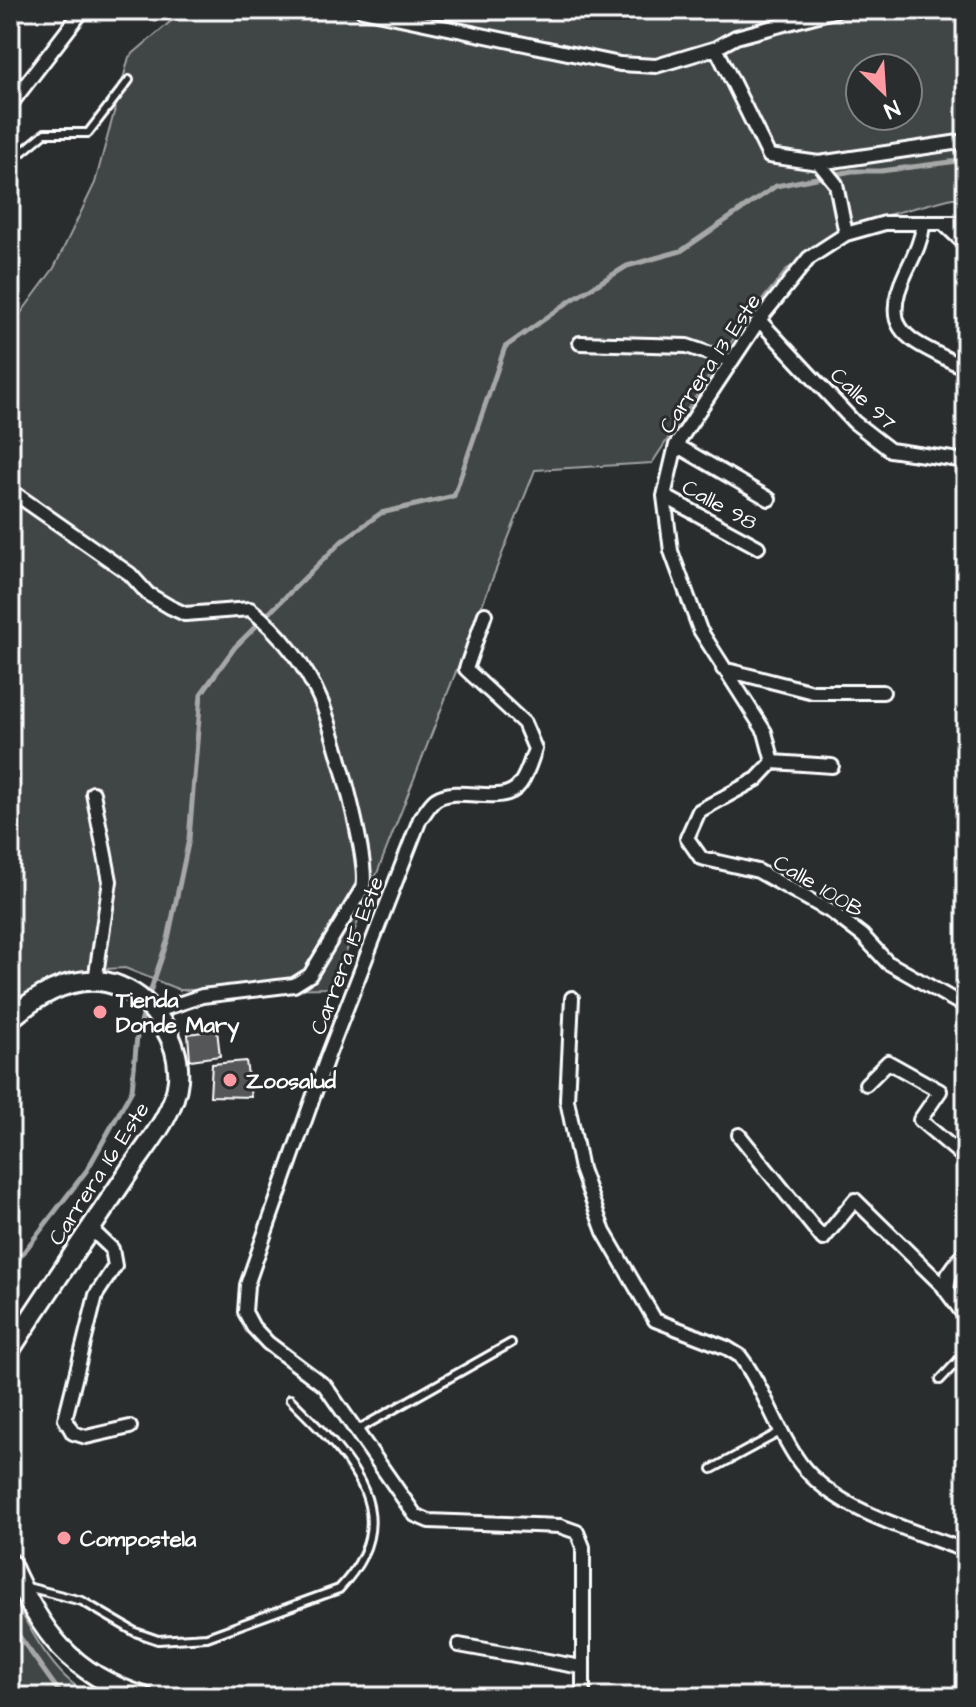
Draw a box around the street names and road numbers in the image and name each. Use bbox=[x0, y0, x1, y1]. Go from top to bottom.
street label: Carrera 13 Este bbox=[652, 288, 769, 440]
street label: Calle 97 bbox=[823, 360, 903, 438]
street label: Calle 98 bbox=[676, 472, 762, 539]
street label: Calle 100B bbox=[767, 847, 870, 926]
street label: Carrera 15 Este bbox=[303, 872, 392, 1039]
street label: Carrera 16 Este bbox=[41, 1096, 157, 1252]

